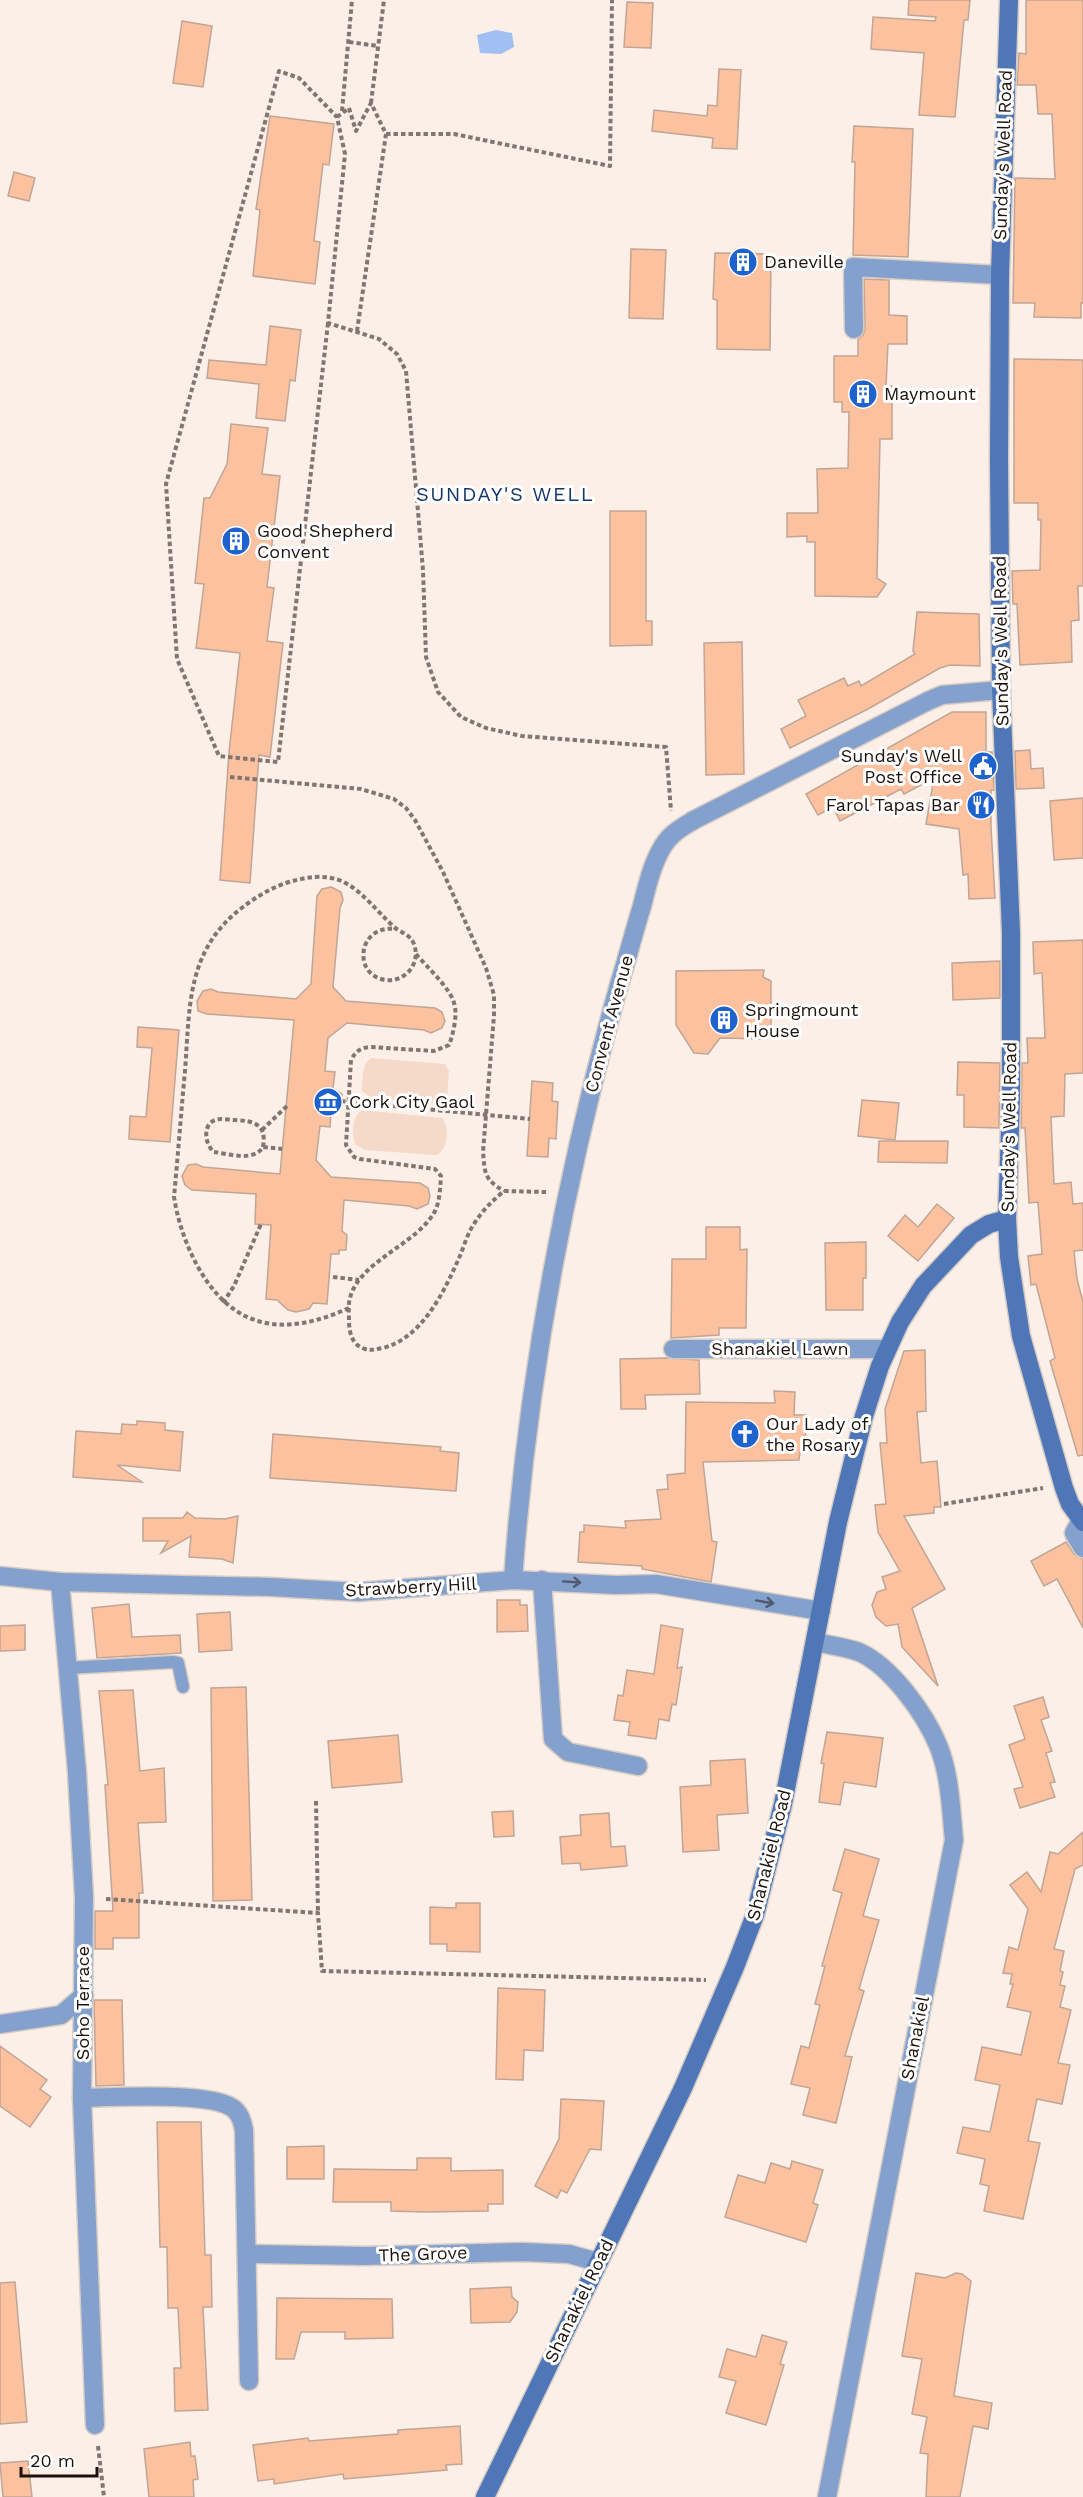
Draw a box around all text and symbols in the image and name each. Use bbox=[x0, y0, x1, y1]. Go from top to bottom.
street label: Sunday's Well Road bbox=[989, 69, 1016, 241]
building icon: Daneville bbox=[727, 246, 759, 278]
place label: Daneville bbox=[764, 251, 844, 272]
building icon: Maymount bbox=[847, 378, 879, 410]
place label: Maymount bbox=[884, 383, 976, 404]
district label: SUNDAY'S WELL bbox=[416, 482, 594, 506]
place label: Good Shepherd Convent bbox=[257, 520, 393, 562]
building icon: Good Shepherd Convent bbox=[220, 525, 252, 557]
street label: Sunday's Well Road bbox=[989, 556, 1012, 726]
place label: Sunday's Well Post Office bbox=[841, 745, 962, 787]
public building icon: Sunday's Well Post Office bbox=[967, 750, 999, 782]
restaurant icon: Farol Tapas Bar bbox=[965, 789, 997, 821]
place label: Farol Tapas Bar bbox=[826, 794, 960, 815]
street label: Convent Avenue bbox=[580, 953, 637, 1095]
place label: Springmount House bbox=[745, 999, 859, 1041]
building icon: Springmount House bbox=[708, 1004, 740, 1036]
street label: Sunday's Well Road bbox=[997, 1042, 1020, 1212]
museum icon: Cork City Gaol bbox=[312, 1086, 344, 1118]
place label: Cork City Gaol bbox=[349, 1091, 475, 1112]
street label: Shanakiel Lawn bbox=[711, 1338, 849, 1359]
place label: Our Lady of the Rosary bbox=[766, 1413, 869, 1455]
church icon: Our Lady of the Rosary bbox=[729, 1418, 761, 1450]
street label: Strawberry Hill bbox=[345, 1573, 478, 1600]
one-way arrow bbox=[561, 1576, 581, 1587]
one-way arrow bbox=[755, 1597, 775, 1608]
street label: Shanakiel Road bbox=[742, 1787, 795, 1923]
street label: Soho Terrace bbox=[72, 1946, 93, 2060]
street label: Shanakiel bbox=[896, 1994, 933, 2082]
street label: Shanakiel Road bbox=[540, 2236, 617, 2366]
street label: The Grove bbox=[378, 2241, 468, 2266]
scale bar bbox=[21, 2440, 98, 2478]
text: 20 m bbox=[30, 2450, 75, 2471]

